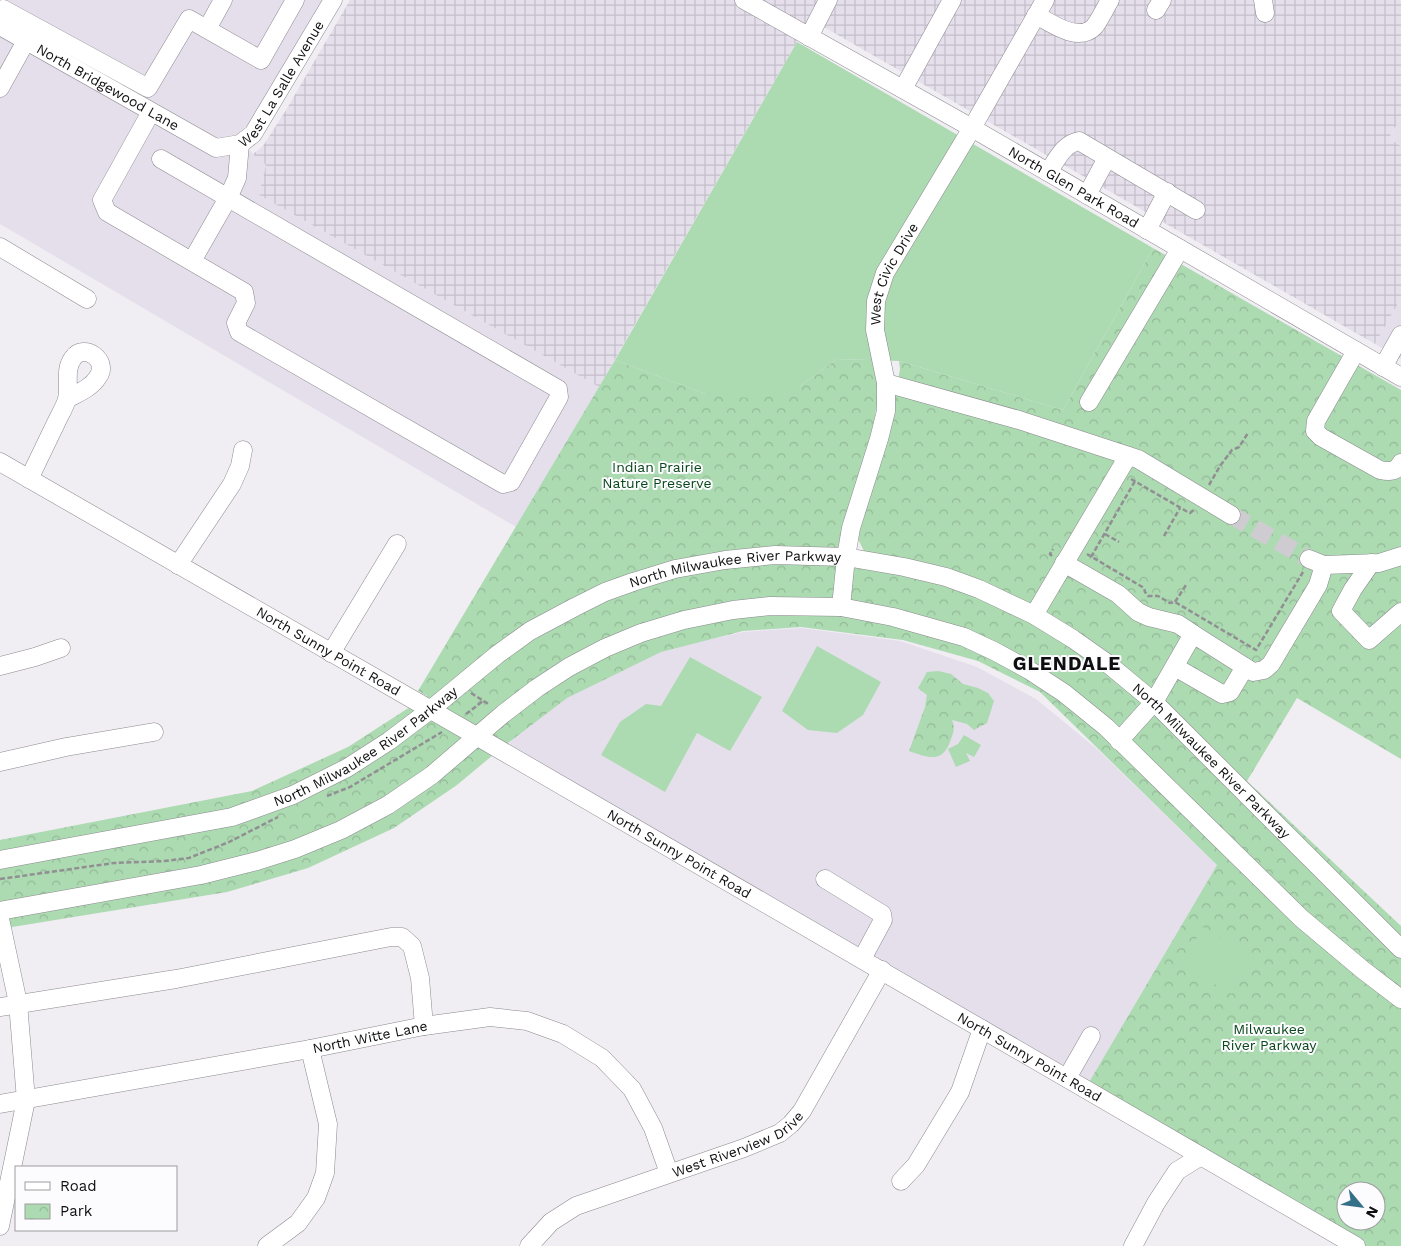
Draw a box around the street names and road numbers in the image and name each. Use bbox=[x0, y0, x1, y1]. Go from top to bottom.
street label: West La Salle Avenue bbox=[235, 18, 327, 150]
street label: North Bridgewood Lane bbox=[34, 40, 182, 134]
street label: North Glen Park Road bbox=[1006, 143, 1142, 231]
street label: West Civic Drive bbox=[867, 220, 921, 326]
street label: North Milwaukee River Parkway bbox=[627, 547, 842, 591]
street label: North Sunny Point Road bbox=[254, 603, 403, 699]
street label: North Milwaukee River Parkway bbox=[1130, 680, 1294, 842]
street label: North Milwaukee River Parkway bbox=[271, 682, 461, 809]
street label: North Sunny Point Road bbox=[604, 806, 754, 902]
street label: North Sunny Point Road bbox=[955, 1009, 1104, 1105]
street label: North Witte Lane bbox=[311, 1018, 429, 1056]
street label: West Riverview Drive bbox=[670, 1108, 806, 1180]

